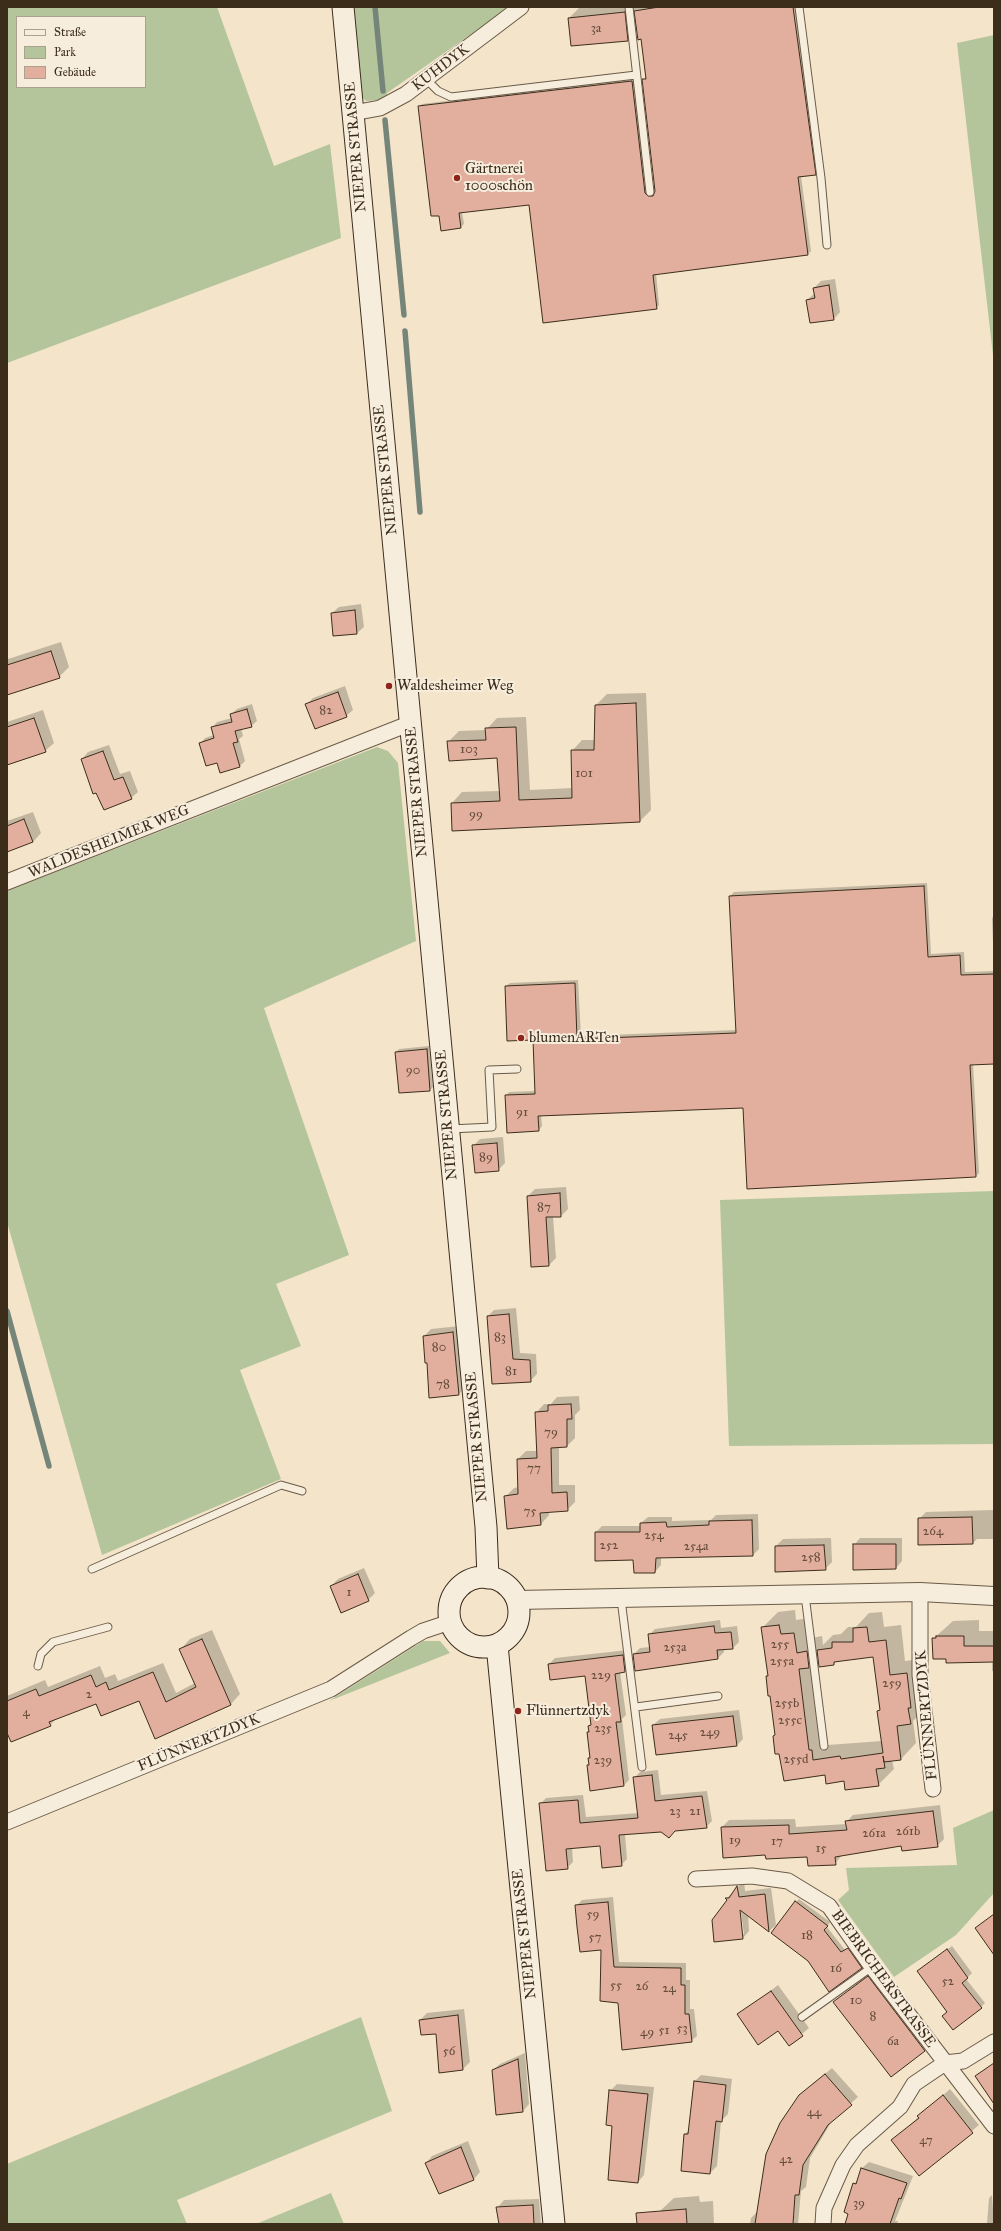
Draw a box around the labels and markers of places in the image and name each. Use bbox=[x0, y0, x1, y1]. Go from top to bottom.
place label: Gärtnerei 1000schön bbox=[465, 160, 533, 195]
marker: Gärtnerei 1000schön bbox=[452, 173, 462, 183]
place label: Waldesheimer Weg bbox=[397, 677, 513, 695]
marker: Waldesheimer Weg bbox=[384, 681, 394, 691]
place label: blumenARTen bbox=[529, 1029, 619, 1047]
marker: blumenARTen bbox=[516, 1033, 526, 1043]
place label: Flünnertzdyk bbox=[526, 1702, 609, 1720]
marker: Flünnertzdyk bbox=[513, 1706, 523, 1716]

